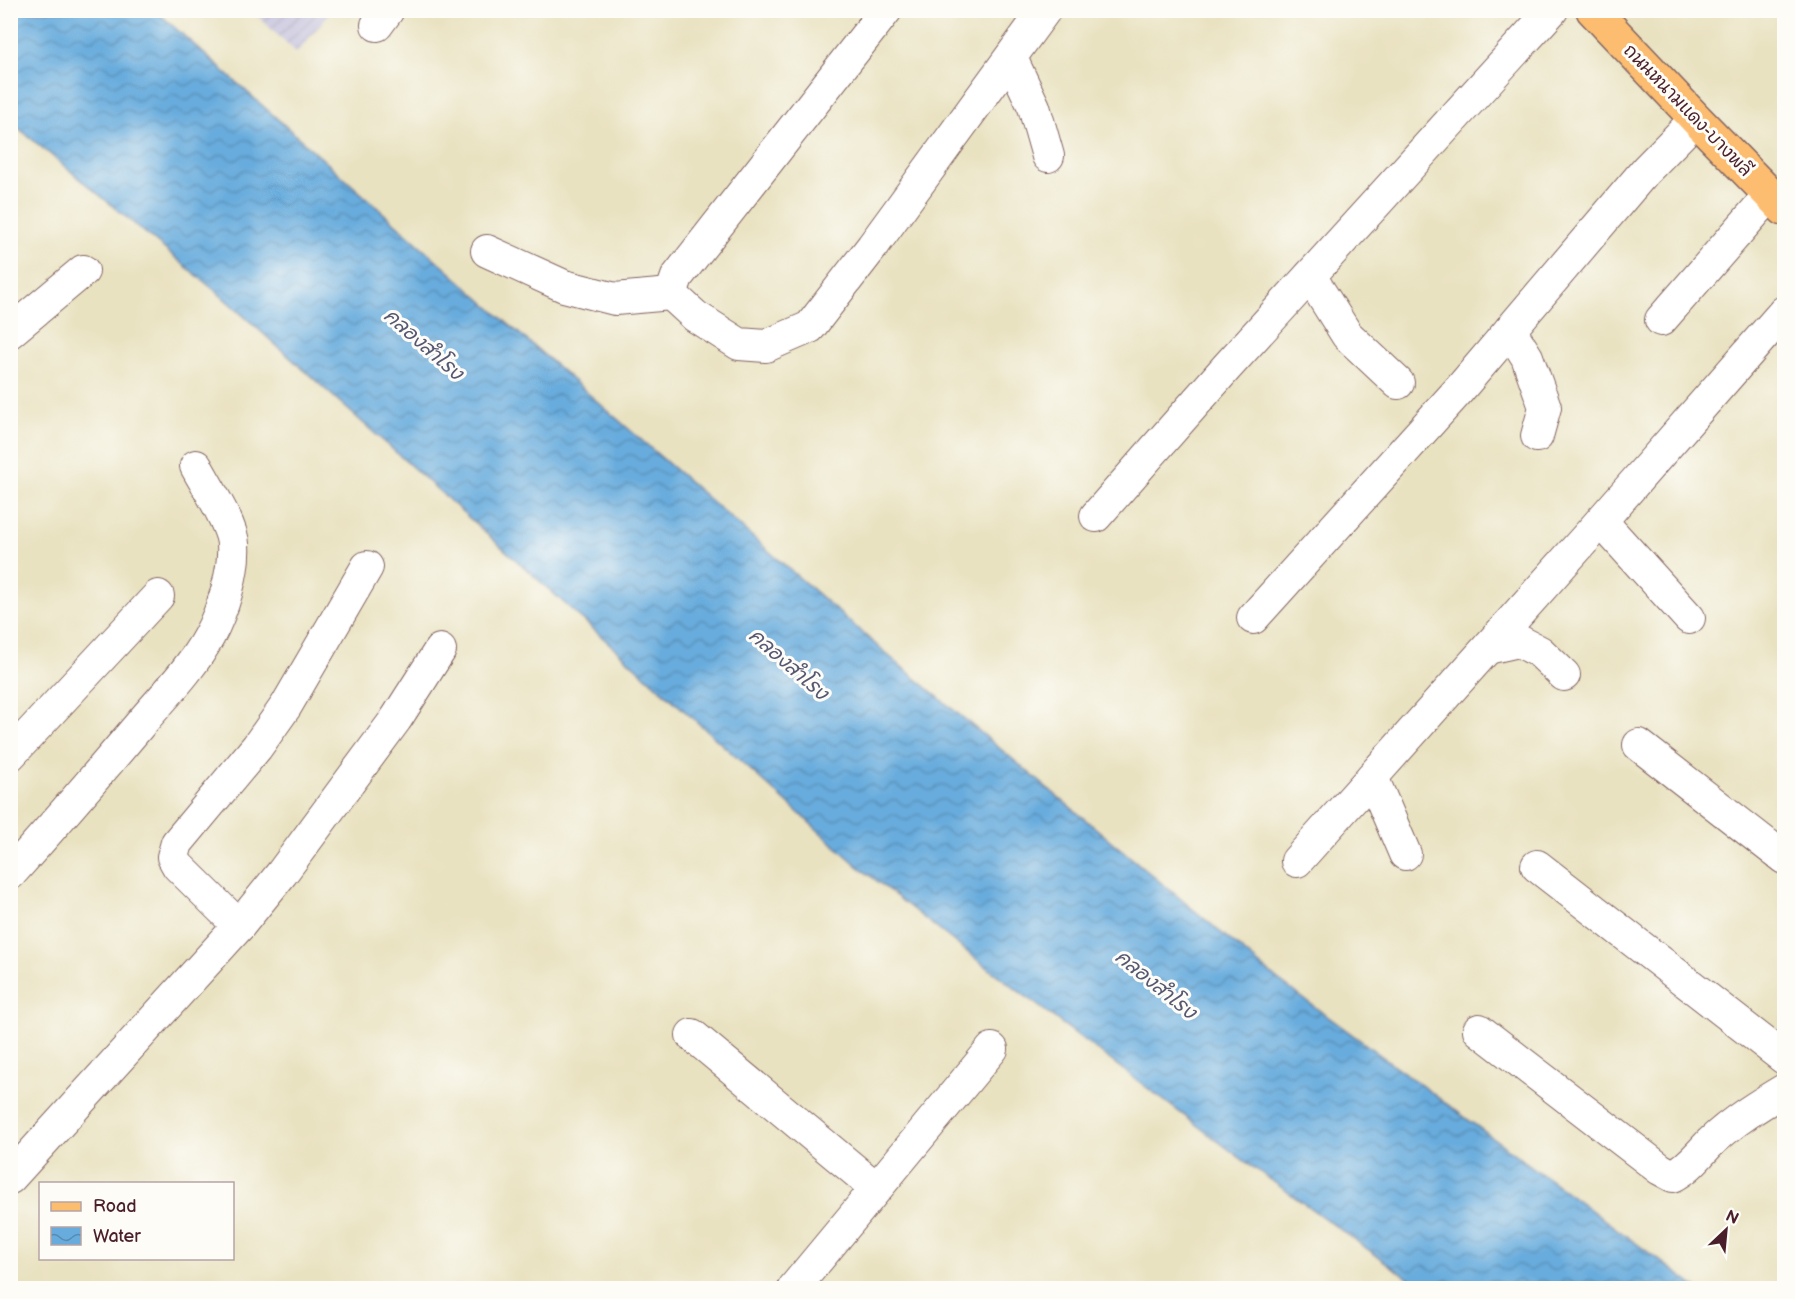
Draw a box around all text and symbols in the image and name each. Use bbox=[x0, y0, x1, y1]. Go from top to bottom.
street label: ถนนหนามแดง-บางพลี bbox=[1619, 39, 1758, 181]
water label: คลองสำโรง bbox=[379, 302, 470, 387]
water label: คลองสำโรง bbox=[744, 622, 835, 707]
water label: คลองสำโรง bbox=[1110, 943, 1203, 1026]
legend bbox=[39, 1182, 234, 1260]
text: Road bbox=[93, 1196, 137, 1217]
north arrow bbox=[1696, 1200, 1756, 1260]
text: N bbox=[1722, 1207, 1741, 1229]
text: Water bbox=[93, 1226, 141, 1247]

